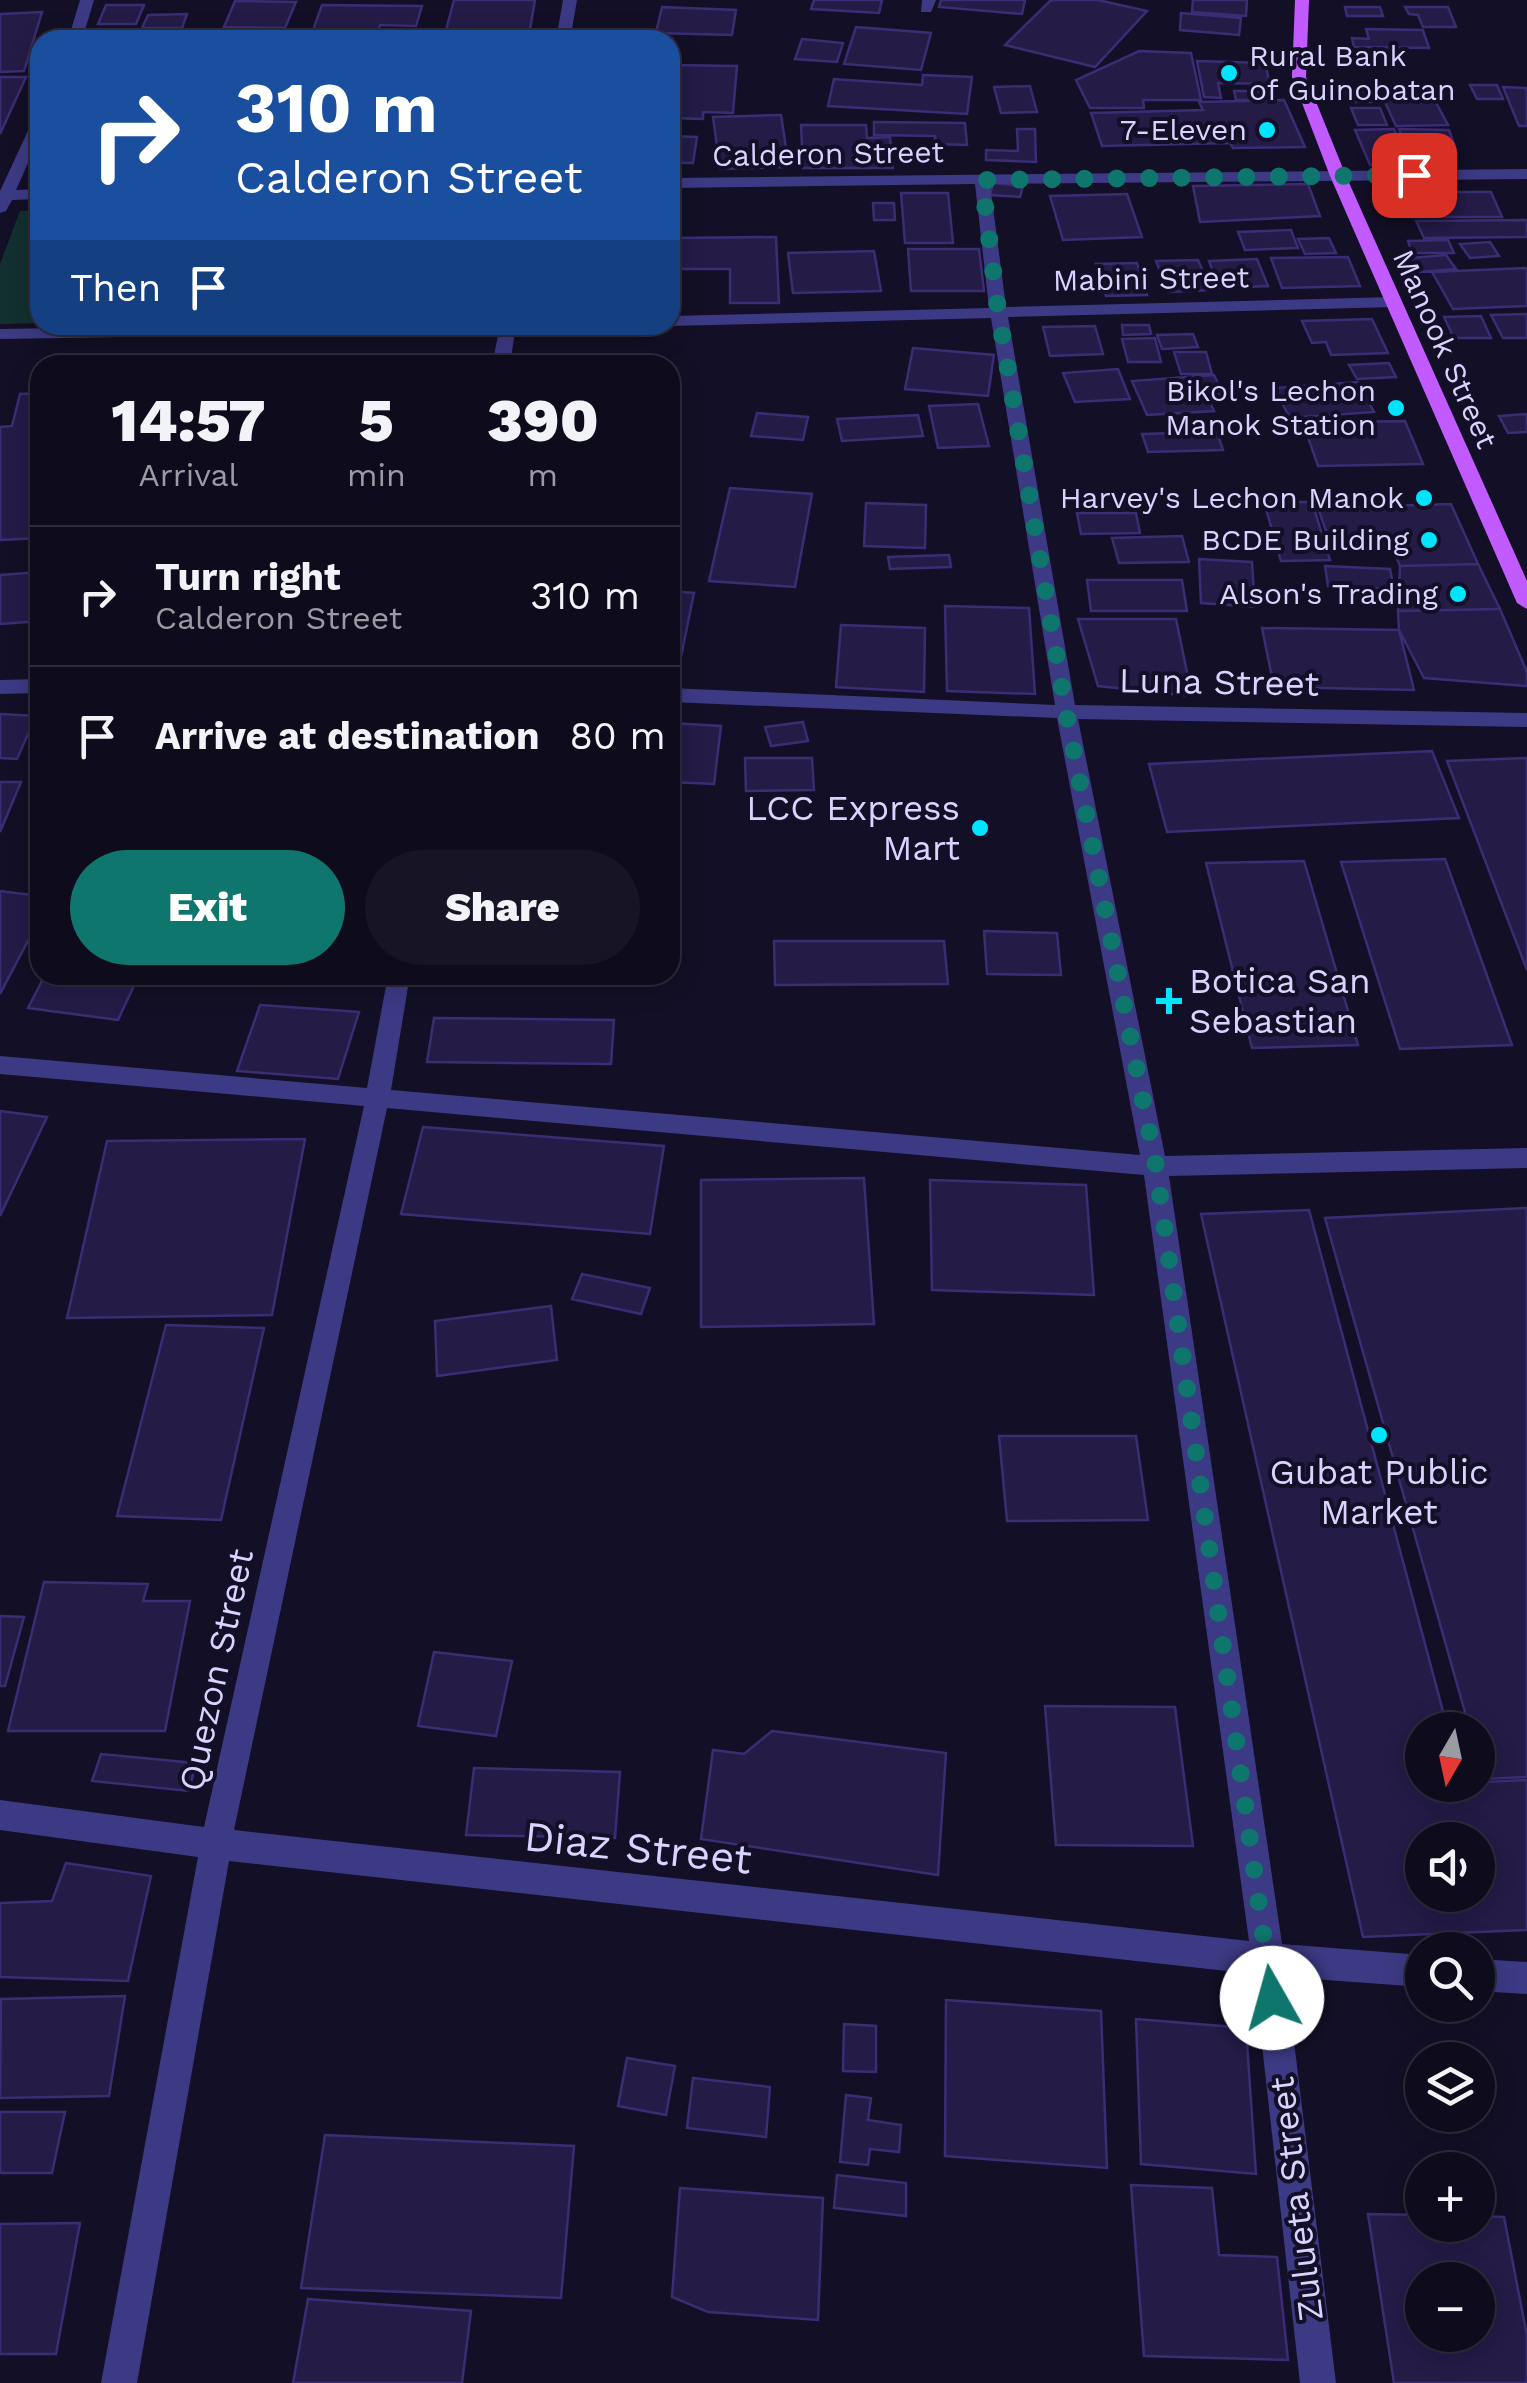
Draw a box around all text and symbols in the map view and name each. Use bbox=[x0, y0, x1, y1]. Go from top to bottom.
place label: Rural Bank of Guinobatan bbox=[1249, 38, 1456, 107]
marker: Rural Bank of Guinobatan bbox=[1218, 62, 1240, 84]
text: 310 m bbox=[235, 67, 438, 149]
icon: right bbox=[70, 70, 200, 200]
place label: 7-Eleven bbox=[1120, 112, 1247, 147]
marker: 7-Eleven bbox=[1256, 119, 1278, 141]
pin bbox=[1372, 133, 1457, 218]
street label: Calderon Street bbox=[712, 134, 945, 173]
icon: arrive bbox=[1387, 148, 1442, 203]
text: Calderon Street bbox=[235, 151, 583, 204]
street label: Manook Street bbox=[1386, 244, 1505, 454]
street label: Mabini Street bbox=[1053, 259, 1250, 298]
icon: arrive bbox=[181, 260, 236, 315]
text: Then bbox=[70, 266, 161, 310]
place label: Bikol's Lechon Manok Station bbox=[1165, 373, 1376, 442]
text: 14:57 bbox=[111, 385, 266, 456]
text: 5 bbox=[359, 385, 394, 456]
text: 390 bbox=[487, 385, 599, 456]
marker: Bikol's Lechon Manok Station bbox=[1385, 397, 1407, 419]
text: Arrival bbox=[139, 456, 238, 494]
text: min bbox=[347, 456, 406, 494]
text: m bbox=[528, 456, 558, 494]
place label: Harvey's Lechon Manok bbox=[1060, 480, 1404, 515]
marker: Harvey's Lechon Manok bbox=[1413, 487, 1435, 509]
place label: BCDE Building bbox=[1201, 522, 1409, 557]
marker: BCDE Building bbox=[1418, 529, 1440, 551]
text: Turn right bbox=[155, 555, 341, 599]
icon: right bbox=[70, 569, 125, 624]
text: 310 m bbox=[530, 574, 640, 618]
place label: Alson's Trading bbox=[1219, 576, 1438, 611]
marker: Alson's Trading bbox=[1447, 583, 1469, 605]
text: Calderon Street bbox=[155, 599, 402, 637]
street label: Luna Street bbox=[1119, 659, 1320, 705]
icon: arrive bbox=[70, 709, 125, 764]
text: Arrive at destination bbox=[155, 714, 540, 758]
text: 80 m bbox=[570, 714, 666, 758]
place label: LCC Express Mart bbox=[746, 787, 960, 869]
marker: LCC Express Mart bbox=[969, 817, 991, 839]
button: Exit bbox=[70, 850, 345, 965]
button: Share bbox=[365, 850, 640, 965]
place label: Botica San Sebastian bbox=[1189, 960, 1371, 1042]
marker: Botica San Sebastian bbox=[1158, 990, 1180, 1012]
marker: Gubat Public Market bbox=[1368, 1424, 1390, 1446]
place label: Gubat Public Market bbox=[1269, 1451, 1489, 1533]
street label: Quezon Street bbox=[170, 1545, 262, 1795]
north arrow bbox=[1405, 1712, 1495, 1802]
map controls bbox=[1405, 1712, 1495, 2352]
street label: Diaz Street bbox=[522, 1811, 754, 1884]
button: sound bbox=[1405, 1822, 1495, 1912]
button: search bbox=[1405, 1932, 1495, 2022]
position arrow bbox=[1220, 1946, 1324, 2050]
button: layers bbox=[1405, 2042, 1495, 2132]
street label: Zulueta Street bbox=[1260, 2074, 1332, 2324]
button: + bbox=[1405, 2152, 1495, 2242]
button: − bbox=[1405, 2262, 1495, 2352]

